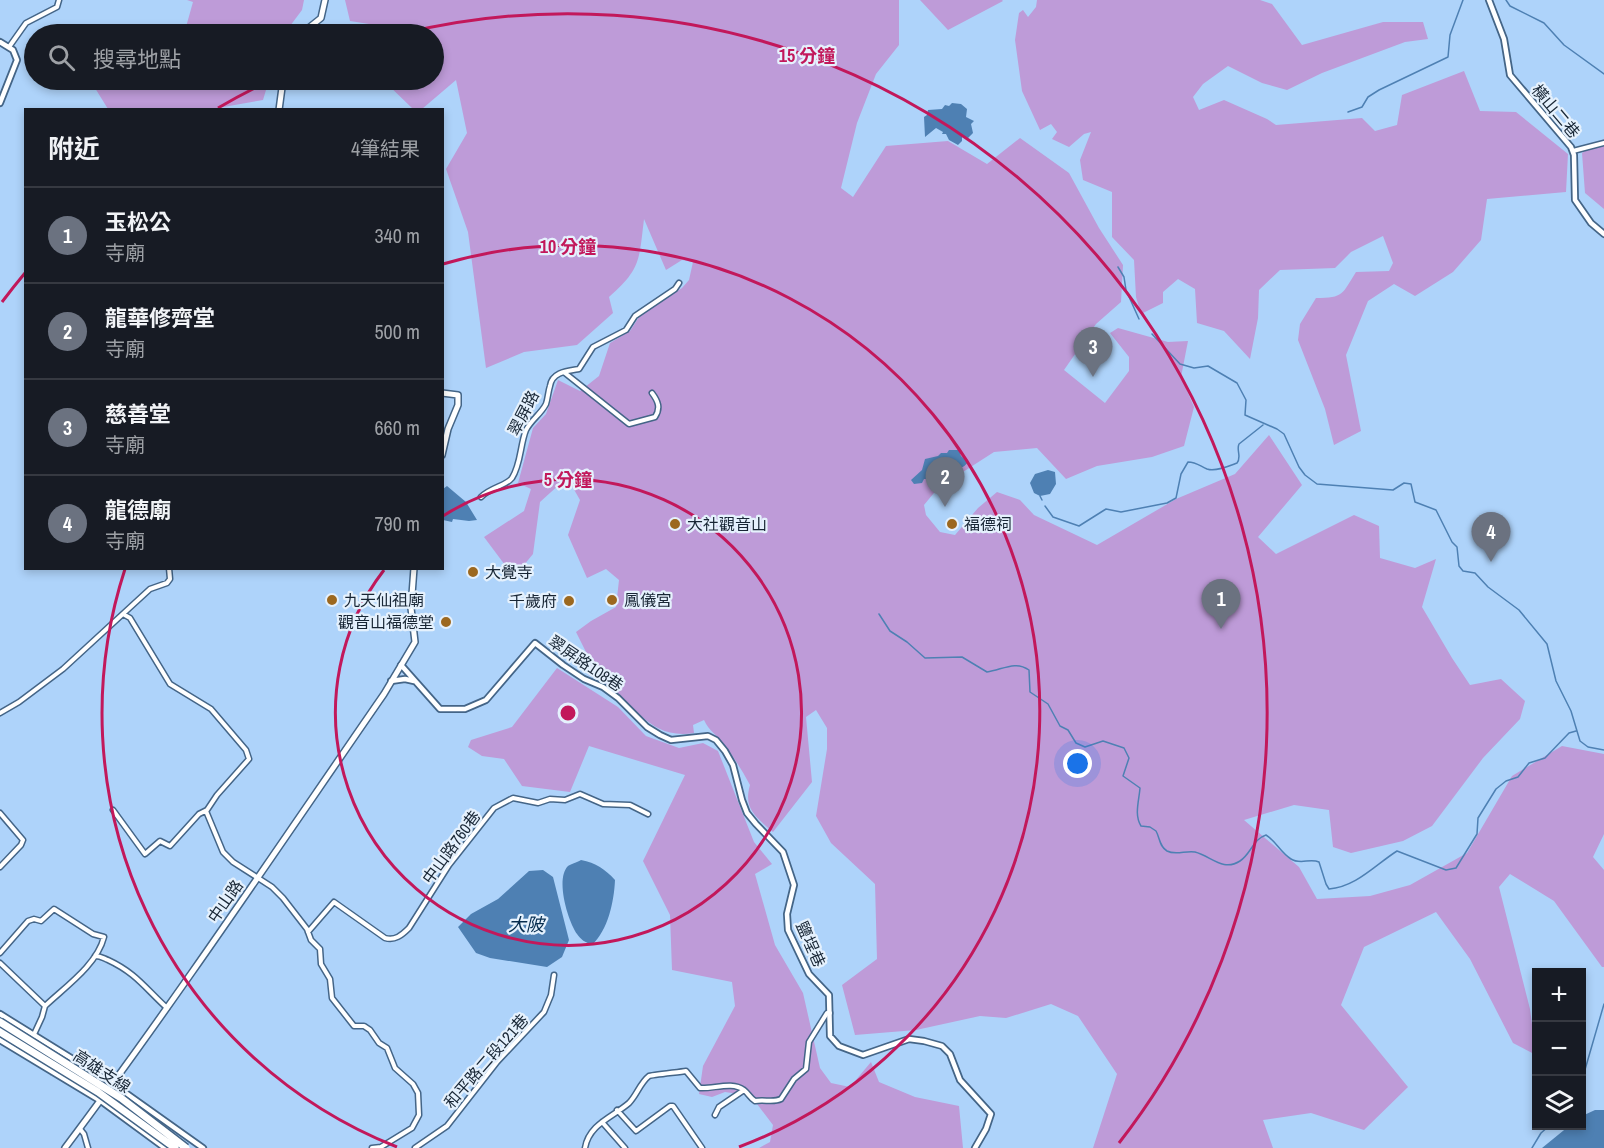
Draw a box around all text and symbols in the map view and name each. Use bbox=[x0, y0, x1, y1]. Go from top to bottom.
search box bbox=[24, 24, 444, 90]
icon: search bbox=[45, 41, 78, 74]
text: 15 分鐘 bbox=[779, 43, 835, 68]
text: 搜尋地點 bbox=[93, 44, 181, 74]
street label: 橫山二巷 bbox=[1527, 79, 1585, 143]
text: 附近 bbox=[48, 131, 100, 166]
text: 4筆結果 bbox=[351, 135, 420, 162]
text: 玉松公 bbox=[105, 207, 171, 237]
text: 1 bbox=[63, 222, 72, 249]
text: 340 m bbox=[374, 222, 420, 249]
text: 10 分鐘 bbox=[540, 234, 596, 259]
text: 寺廟 bbox=[105, 239, 145, 266]
text: 龍華修齊堂 bbox=[105, 303, 215, 333]
text: 2 bbox=[63, 318, 72, 345]
text: 500 m bbox=[374, 318, 420, 345]
pin: 3 bbox=[1074, 328, 1112, 377]
text: 寺廟 bbox=[105, 335, 145, 362]
street label: 翠屏路 bbox=[502, 387, 544, 439]
text: 慈善堂 bbox=[105, 399, 171, 429]
text: 3 bbox=[63, 414, 72, 441]
text: 660 m bbox=[374, 414, 420, 441]
text: 寺廟 bbox=[105, 431, 145, 458]
pin: 2 bbox=[926, 458, 964, 507]
text: 5 分鐘 bbox=[544, 467, 592, 492]
text: 龍德廟 bbox=[105, 495, 171, 525]
text: 4 bbox=[63, 510, 72, 537]
text: 790 m bbox=[374, 510, 420, 537]
pin: 4 bbox=[1472, 512, 1510, 562]
place label: 大社觀音山 bbox=[687, 513, 767, 535]
place label: 福德祠 bbox=[964, 513, 1012, 535]
marker: 大社觀音山 bbox=[668, 517, 682, 531]
marker: 福德祠 bbox=[945, 517, 959, 531]
text: 寺廟 bbox=[105, 527, 145, 554]
place label: 大覺寺 bbox=[485, 561, 533, 583]
marker: 大覺寺 bbox=[466, 565, 480, 579]
pin: 1 bbox=[1202, 580, 1240, 629]
place label: 九天仙祖廟 bbox=[344, 589, 424, 611]
place label: 鳳儀宮 bbox=[624, 589, 672, 611]
place label: 千歲府 bbox=[509, 590, 557, 612]
marker: 九天仙祖廟 bbox=[325, 593, 339, 607]
marker: 鳳儀宮 bbox=[605, 593, 619, 607]
marker: 千歲府 bbox=[562, 594, 576, 608]
place label: 觀音山福德堂 bbox=[338, 611, 434, 633]
marker: 觀音山福德堂 bbox=[439, 615, 453, 629]
street label: 翠屏路108巷 bbox=[544, 630, 628, 696]
centre of rings bbox=[558, 703, 578, 723]
your location bbox=[1063, 749, 1092, 778]
street label: 中山路760巷 bbox=[417, 806, 485, 888]
street label: 中山路 bbox=[202, 875, 248, 927]
water label: 大陂 bbox=[508, 912, 547, 937]
street label: 鹽埕巷 bbox=[791, 918, 831, 970]
map controls bbox=[1532, 968, 1586, 1130]
button: + bbox=[1532, 968, 1586, 1022]
street label: 和平路二段121巷 bbox=[439, 1009, 533, 1113]
button: − bbox=[1532, 1022, 1586, 1076]
street label: 高雄支線 bbox=[69, 1044, 135, 1098]
button: layers bbox=[1532, 1076, 1586, 1130]

